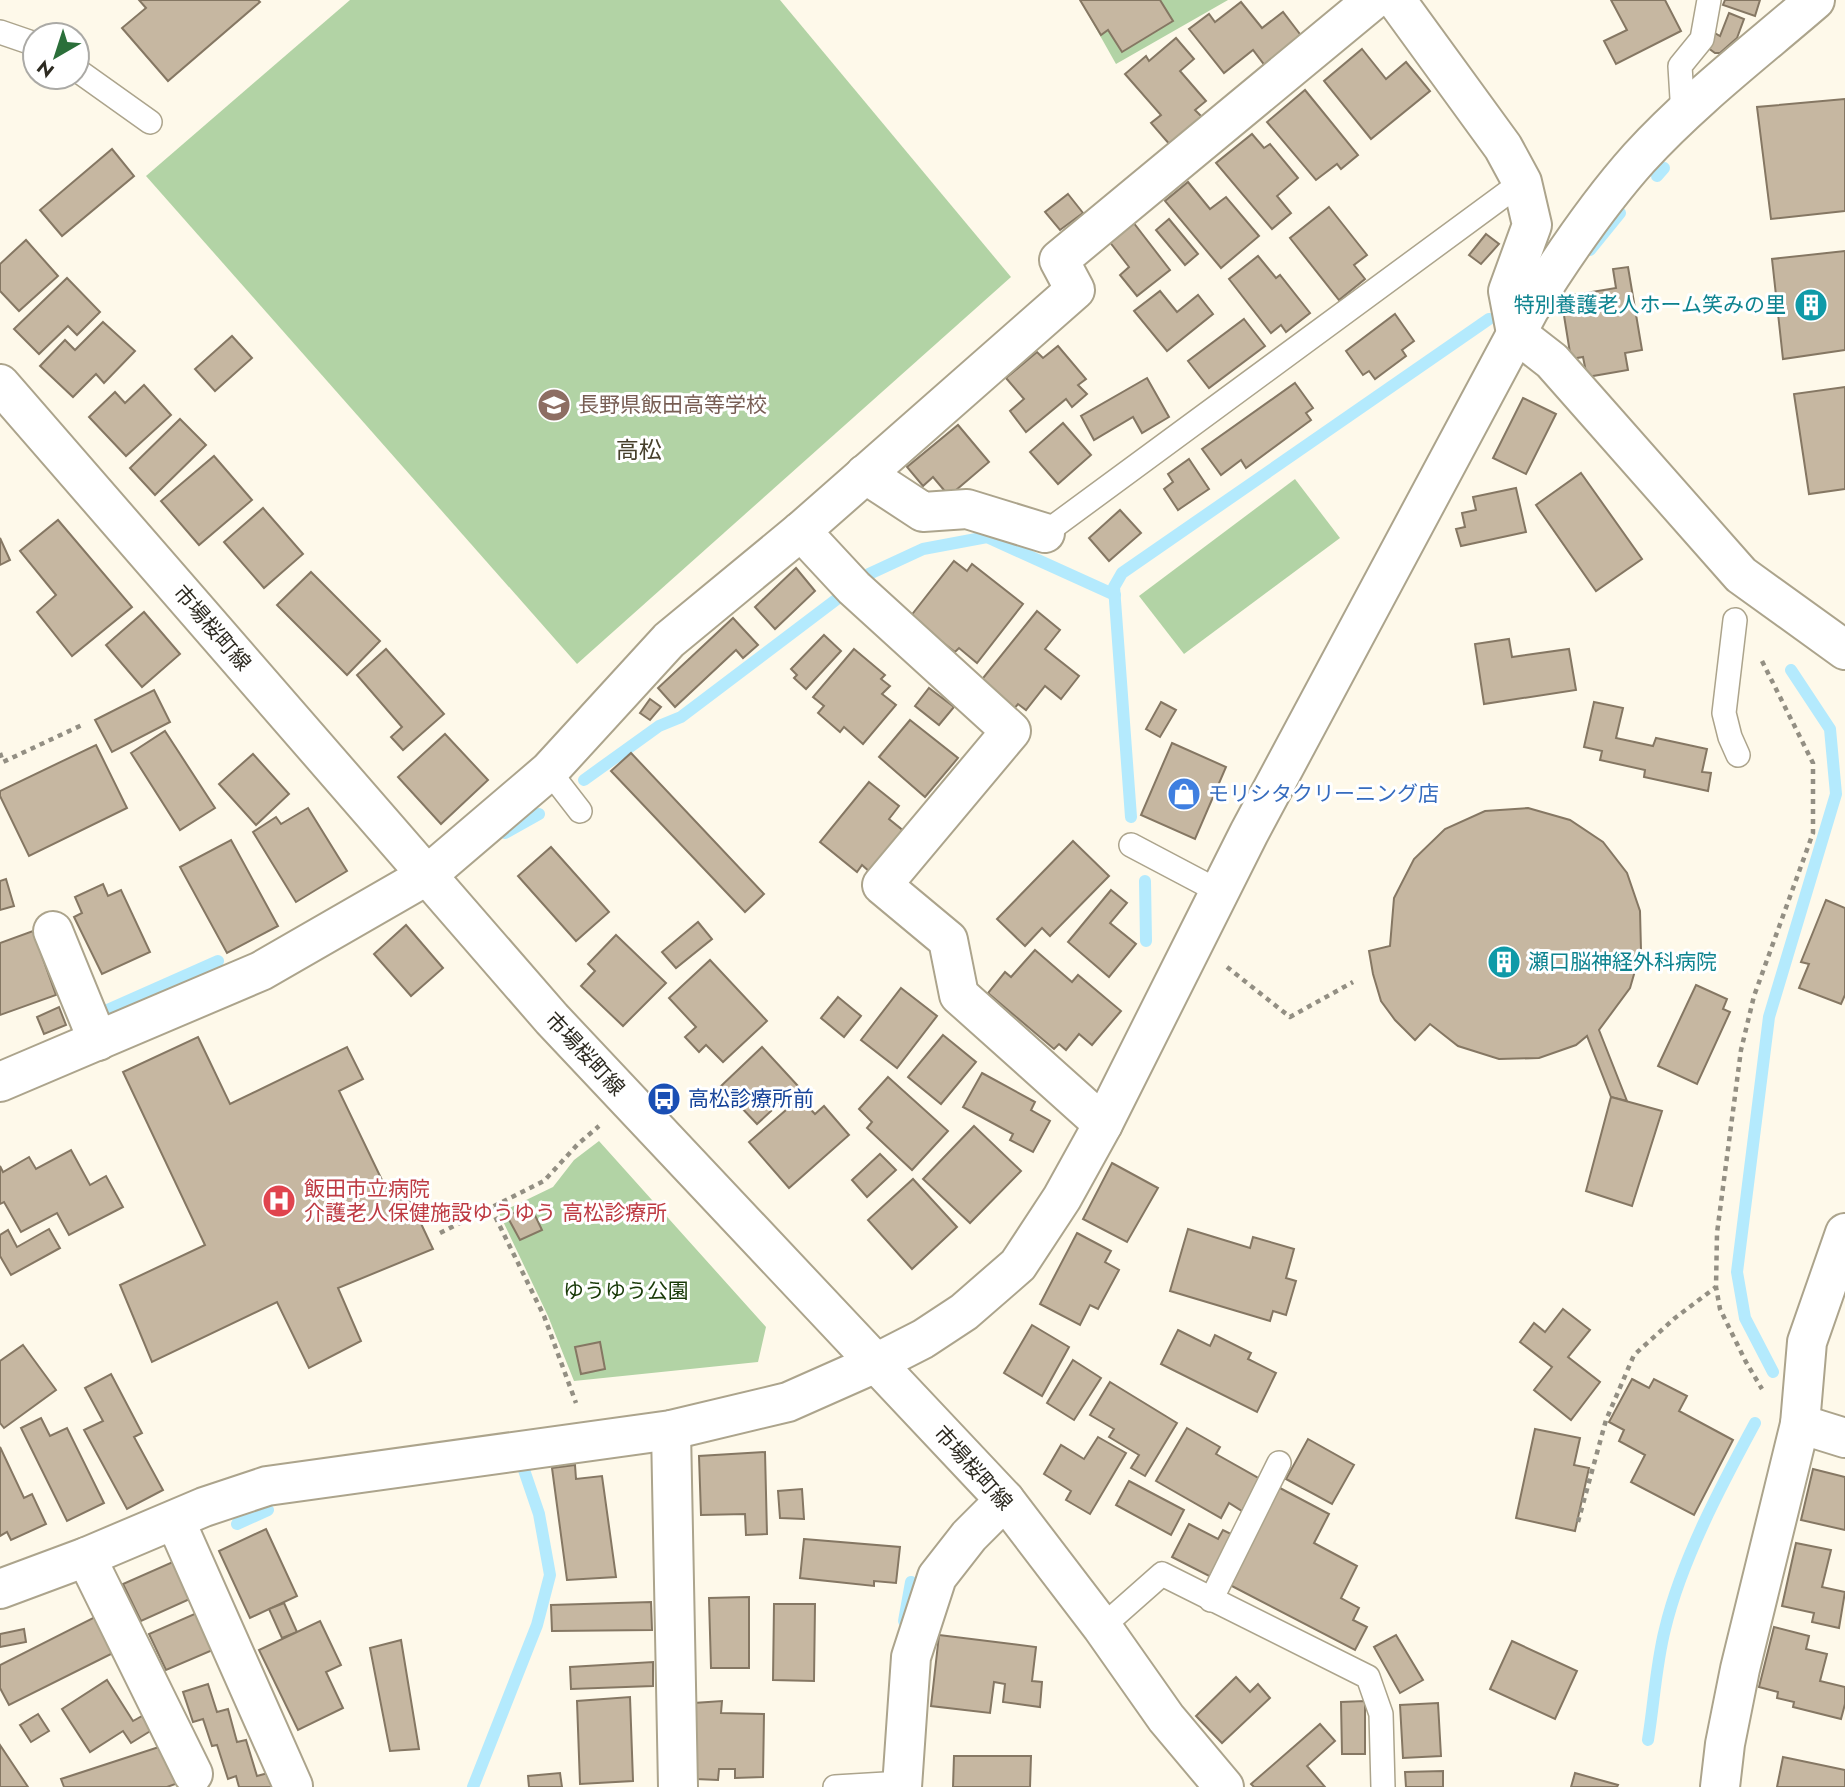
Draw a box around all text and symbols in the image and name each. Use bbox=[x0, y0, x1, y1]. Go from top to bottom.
north arrow bbox=[21, 21, 91, 91]
text: N bbox=[31, 54, 60, 84]
building icon: 特別養護老人ホーム笑みの里 bbox=[1792, 286, 1830, 324]
place label: 特別養護老人ホーム笑みの里 bbox=[1514, 290, 1786, 320]
school or university icon: 長野県飯田高等学校 bbox=[535, 386, 573, 424]
place label: 長野県飯田高等学校 bbox=[578, 390, 767, 420]
district label: 高松 bbox=[616, 433, 662, 467]
street label: 市場桜町線 bbox=[166, 579, 258, 677]
shop icon: モリシタクリーニング店 bbox=[1165, 775, 1203, 813]
place label: モリシタクリーニング店 bbox=[1208, 779, 1439, 809]
building icon: 瀬口脳神経外科病院 bbox=[1485, 943, 1523, 981]
place label: 瀬口脳神経外科病院 bbox=[1528, 947, 1717, 977]
street label: 市場桜町線 bbox=[538, 1005, 632, 1103]
bus stop icon: 高松診療所前 bbox=[645, 1080, 683, 1118]
place label: 高松診療所前 bbox=[688, 1084, 814, 1114]
place label: 飯田市立病院 介護老人保健施設ゆうゆう 高松診療所 bbox=[304, 1174, 667, 1228]
hospital icon: 飯田市立病院 介護老人保健施設ゆうゆう 高松診療所 bbox=[260, 1182, 298, 1220]
park label: ゆうゆう公園 bbox=[563, 1276, 689, 1306]
street label: 市場桜町線 bbox=[927, 1419, 1019, 1517]

